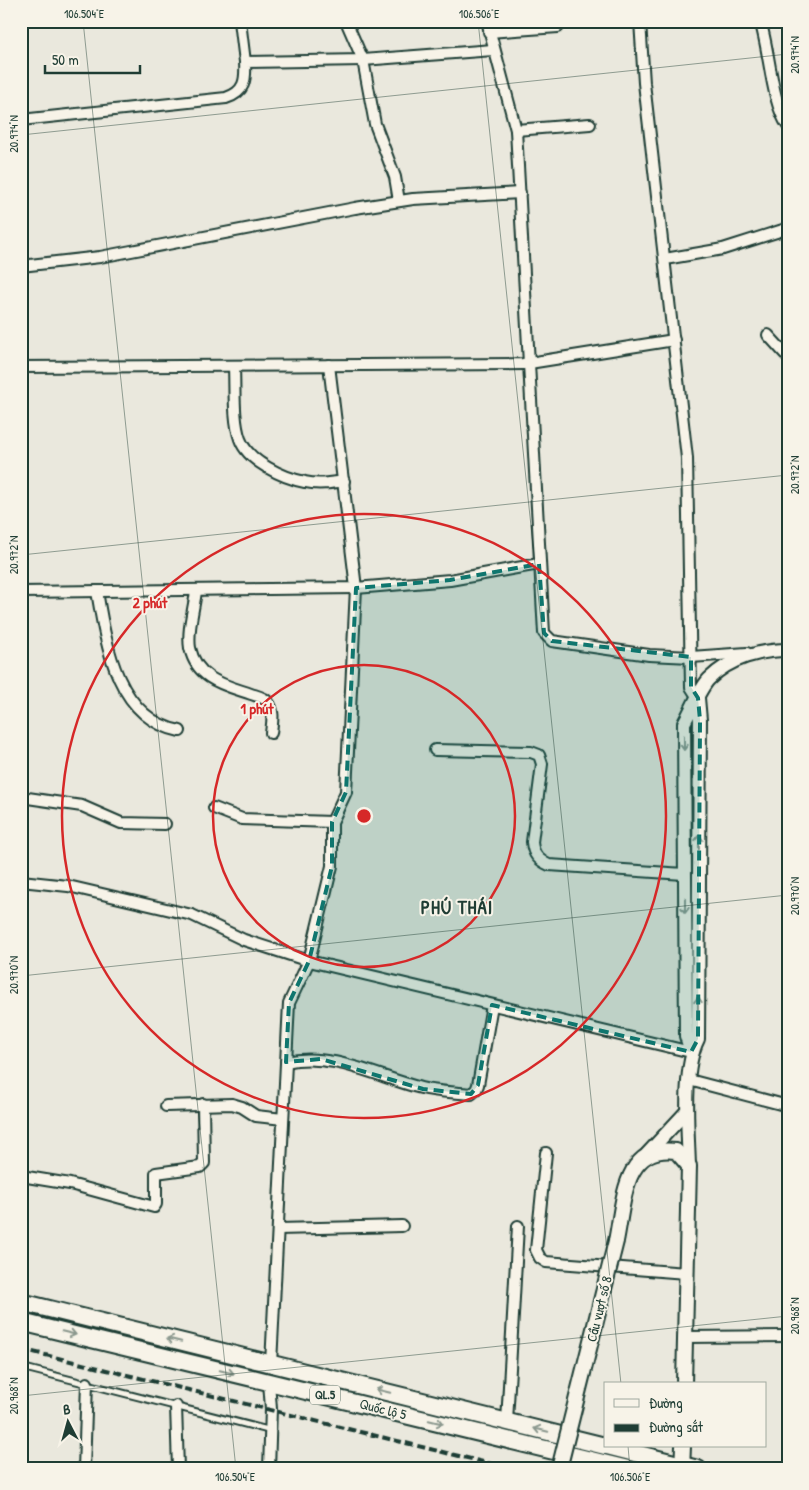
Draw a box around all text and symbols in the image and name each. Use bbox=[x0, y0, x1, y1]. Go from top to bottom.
text: 106.504°E bbox=[64, 5, 105, 22]
text: 106.506°E bbox=[459, 5, 500, 22]
text: 20.974°N bbox=[786, 36, 803, 74]
scale bar bbox=[45, 42, 140, 74]
text: 50 m bbox=[52, 49, 79, 70]
text: 20.974°N bbox=[5, 115, 22, 153]
text: 20.972°N bbox=[786, 456, 803, 494]
text: 20.972°N bbox=[5, 536, 22, 574]
text: 2 phút bbox=[133, 592, 168, 614]
text: 1 phút bbox=[241, 698, 274, 720]
one-way arrow bbox=[679, 734, 689, 751]
centre of rings bbox=[355, 807, 373, 825]
one-way arrow bbox=[694, 834, 704, 850]
text: 20.970°N bbox=[786, 877, 803, 915]
district label: PHÚ THÁI bbox=[421, 894, 493, 920]
one-way arrow bbox=[680, 897, 690, 913]
text: 20.970°N bbox=[5, 956, 22, 994]
one-way arrow bbox=[693, 997, 703, 1013]
street label: Cầu vượt số 8 bbox=[581, 1274, 616, 1344]
text: 20.968°N bbox=[786, 1297, 803, 1335]
one-way arrow bbox=[60, 1329, 76, 1338]
one-way arrow bbox=[167, 1334, 183, 1344]
one-way arrow bbox=[218, 1368, 234, 1377]
text: 20.968°N bbox=[5, 1377, 22, 1415]
legend bbox=[604, 1382, 766, 1448]
road number: QL.5 bbox=[310, 1386, 340, 1404]
one-way arrow bbox=[376, 1386, 392, 1395]
text: Đường bbox=[649, 1392, 683, 1413]
street label: Quốc lộ 5 bbox=[358, 1394, 409, 1424]
north arrow bbox=[42, 1398, 92, 1448]
text: B bbox=[62, 1399, 71, 1418]
text: Đường sắt bbox=[649, 1416, 704, 1437]
one-way arrow bbox=[427, 1418, 443, 1427]
one-way arrow bbox=[533, 1425, 549, 1434]
text: 106.504°E bbox=[215, 1468, 256, 1485]
text: 106.506°E bbox=[610, 1468, 651, 1485]

